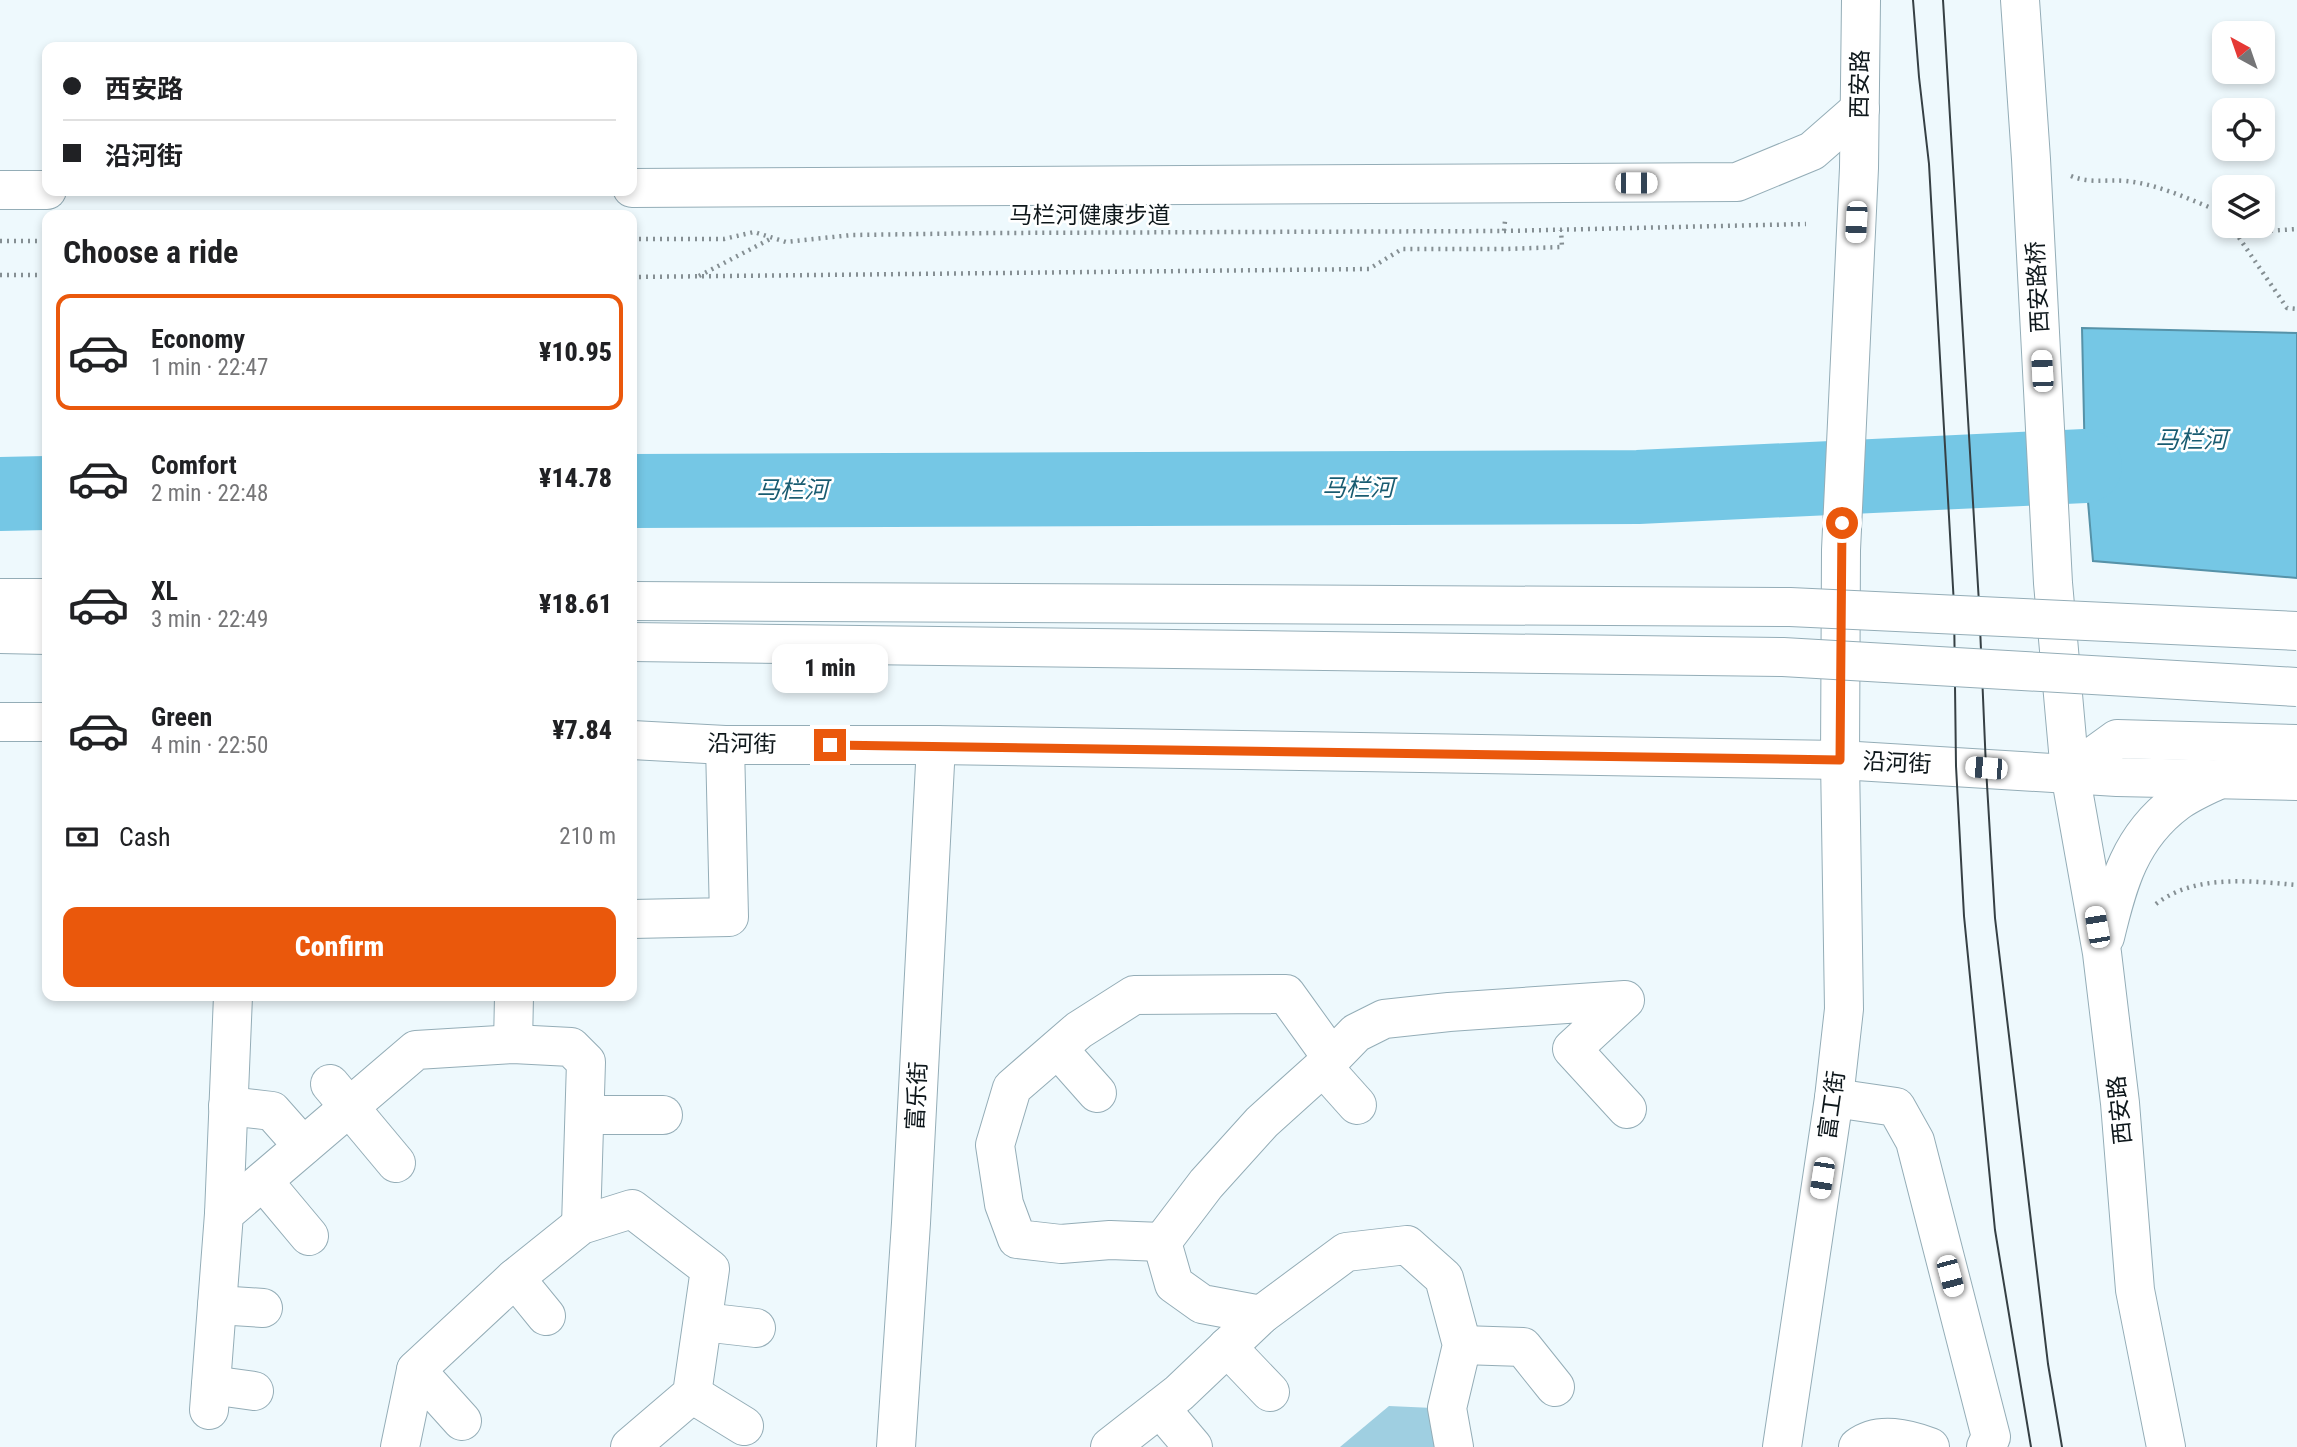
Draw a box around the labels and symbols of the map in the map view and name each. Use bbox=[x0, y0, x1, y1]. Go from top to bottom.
north arrow bbox=[2212, 21, 2275, 84]
street label: 西安路 bbox=[1846, 49, 1874, 119]
car bbox=[1616, 173, 1658, 194]
car bbox=[1845, 200, 1868, 244]
street label: 马栏河健康步道 bbox=[1010, 202, 1171, 229]
street label: 西安路桥 bbox=[2022, 240, 2054, 334]
car bbox=[2031, 349, 2054, 393]
water label: 马栏河 bbox=[2155, 426, 2231, 454]
water label: 马栏河 bbox=[1322, 474, 1398, 502]
water label: 马栏河 bbox=[756, 476, 832, 504]
route start bbox=[1826, 507, 1858, 539]
callout: 1 min bbox=[772, 644, 888, 692]
route end bbox=[814, 729, 846, 761]
street label: 沿河街 bbox=[707, 730, 777, 758]
street label: 沿河街 bbox=[1862, 748, 1932, 778]
car bbox=[1965, 756, 2008, 780]
car bbox=[2084, 904, 2111, 950]
street label: 富乐街 bbox=[902, 1061, 932, 1131]
street label: 富工街 bbox=[1814, 1069, 1850, 1141]
street label: 西安路 bbox=[2103, 1074, 2137, 1146]
car bbox=[1809, 1156, 1836, 1200]
car bbox=[1935, 1253, 1966, 1299]

